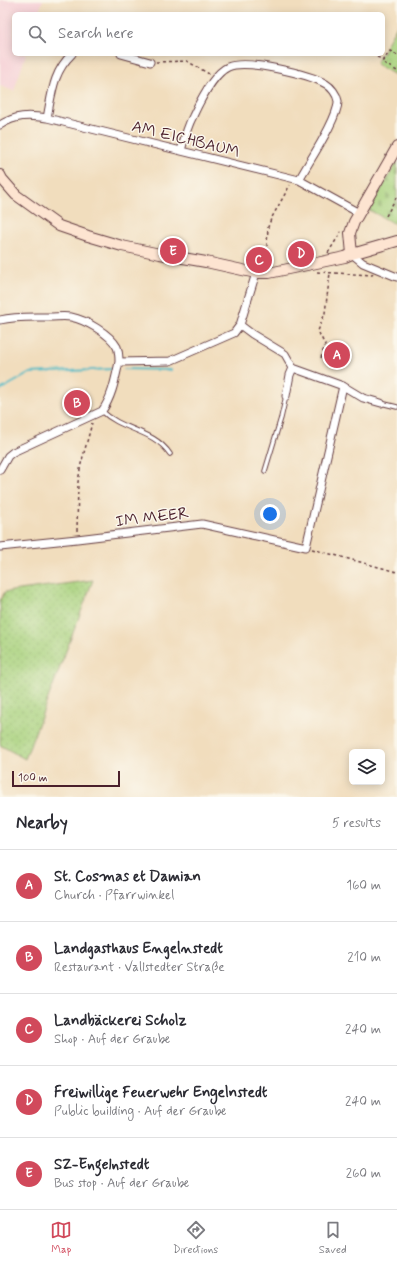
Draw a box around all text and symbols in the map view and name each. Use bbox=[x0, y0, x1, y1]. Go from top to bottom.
search box bbox=[12, 12, 385, 56]
icon: search bbox=[26, 23, 48, 45]
text: Search here bbox=[58, 24, 134, 44]
street label: AM EICHBAUM bbox=[129, 116, 242, 163]
pin: E bbox=[160, 236, 186, 266]
pin: D bbox=[288, 239, 314, 269]
pin: C bbox=[246, 245, 272, 275]
pin: A bbox=[324, 340, 350, 370]
pin: B bbox=[64, 388, 90, 418]
street label: IM MEER bbox=[115, 503, 190, 532]
your location bbox=[260, 504, 280, 524]
map controls bbox=[349, 749, 385, 785]
button: layers bbox=[349, 749, 385, 785]
scale bar bbox=[12, 769, 120, 788]
text: 100 m bbox=[18, 771, 48, 785]
text: Nearby bbox=[16, 812, 68, 834]
text: 5 results bbox=[332, 815, 381, 832]
text: St. Cosmas et Damian bbox=[54, 867, 201, 887]
text: A bbox=[25, 877, 33, 894]
text: 160 m bbox=[346, 877, 381, 894]
text: Church · Pfarrwinkel bbox=[54, 887, 174, 904]
text: Landgasthaus Engelnstedt bbox=[54, 939, 223, 959]
text: B bbox=[25, 949, 33, 966]
text: 210 m bbox=[347, 949, 381, 966]
text: Restaurant · Vallstedter Straße bbox=[54, 959, 225, 976]
text: Landbäckerei Scholz bbox=[54, 1011, 187, 1031]
text: C bbox=[24, 1021, 34, 1038]
text: 240 m bbox=[345, 1021, 381, 1038]
text: Shop · Auf der Graube bbox=[54, 1031, 170, 1048]
text: Freiwillige Feuerwehr Engelnstedt bbox=[54, 1083, 267, 1103]
text: D bbox=[25, 1093, 33, 1110]
text: 240 m bbox=[345, 1093, 381, 1110]
text: Public building · Auf der Graube bbox=[54, 1103, 226, 1120]
text: SZ-Engelnstedt bbox=[54, 1155, 149, 1175]
text: E bbox=[25, 1165, 33, 1182]
text: 260 m bbox=[346, 1165, 381, 1182]
text: Bus stop · Auf der Graube bbox=[54, 1175, 189, 1192]
tab: Map bbox=[50, 1219, 72, 1257]
tab: Directions bbox=[173, 1219, 218, 1257]
tab: Saved bbox=[319, 1219, 347, 1257]

